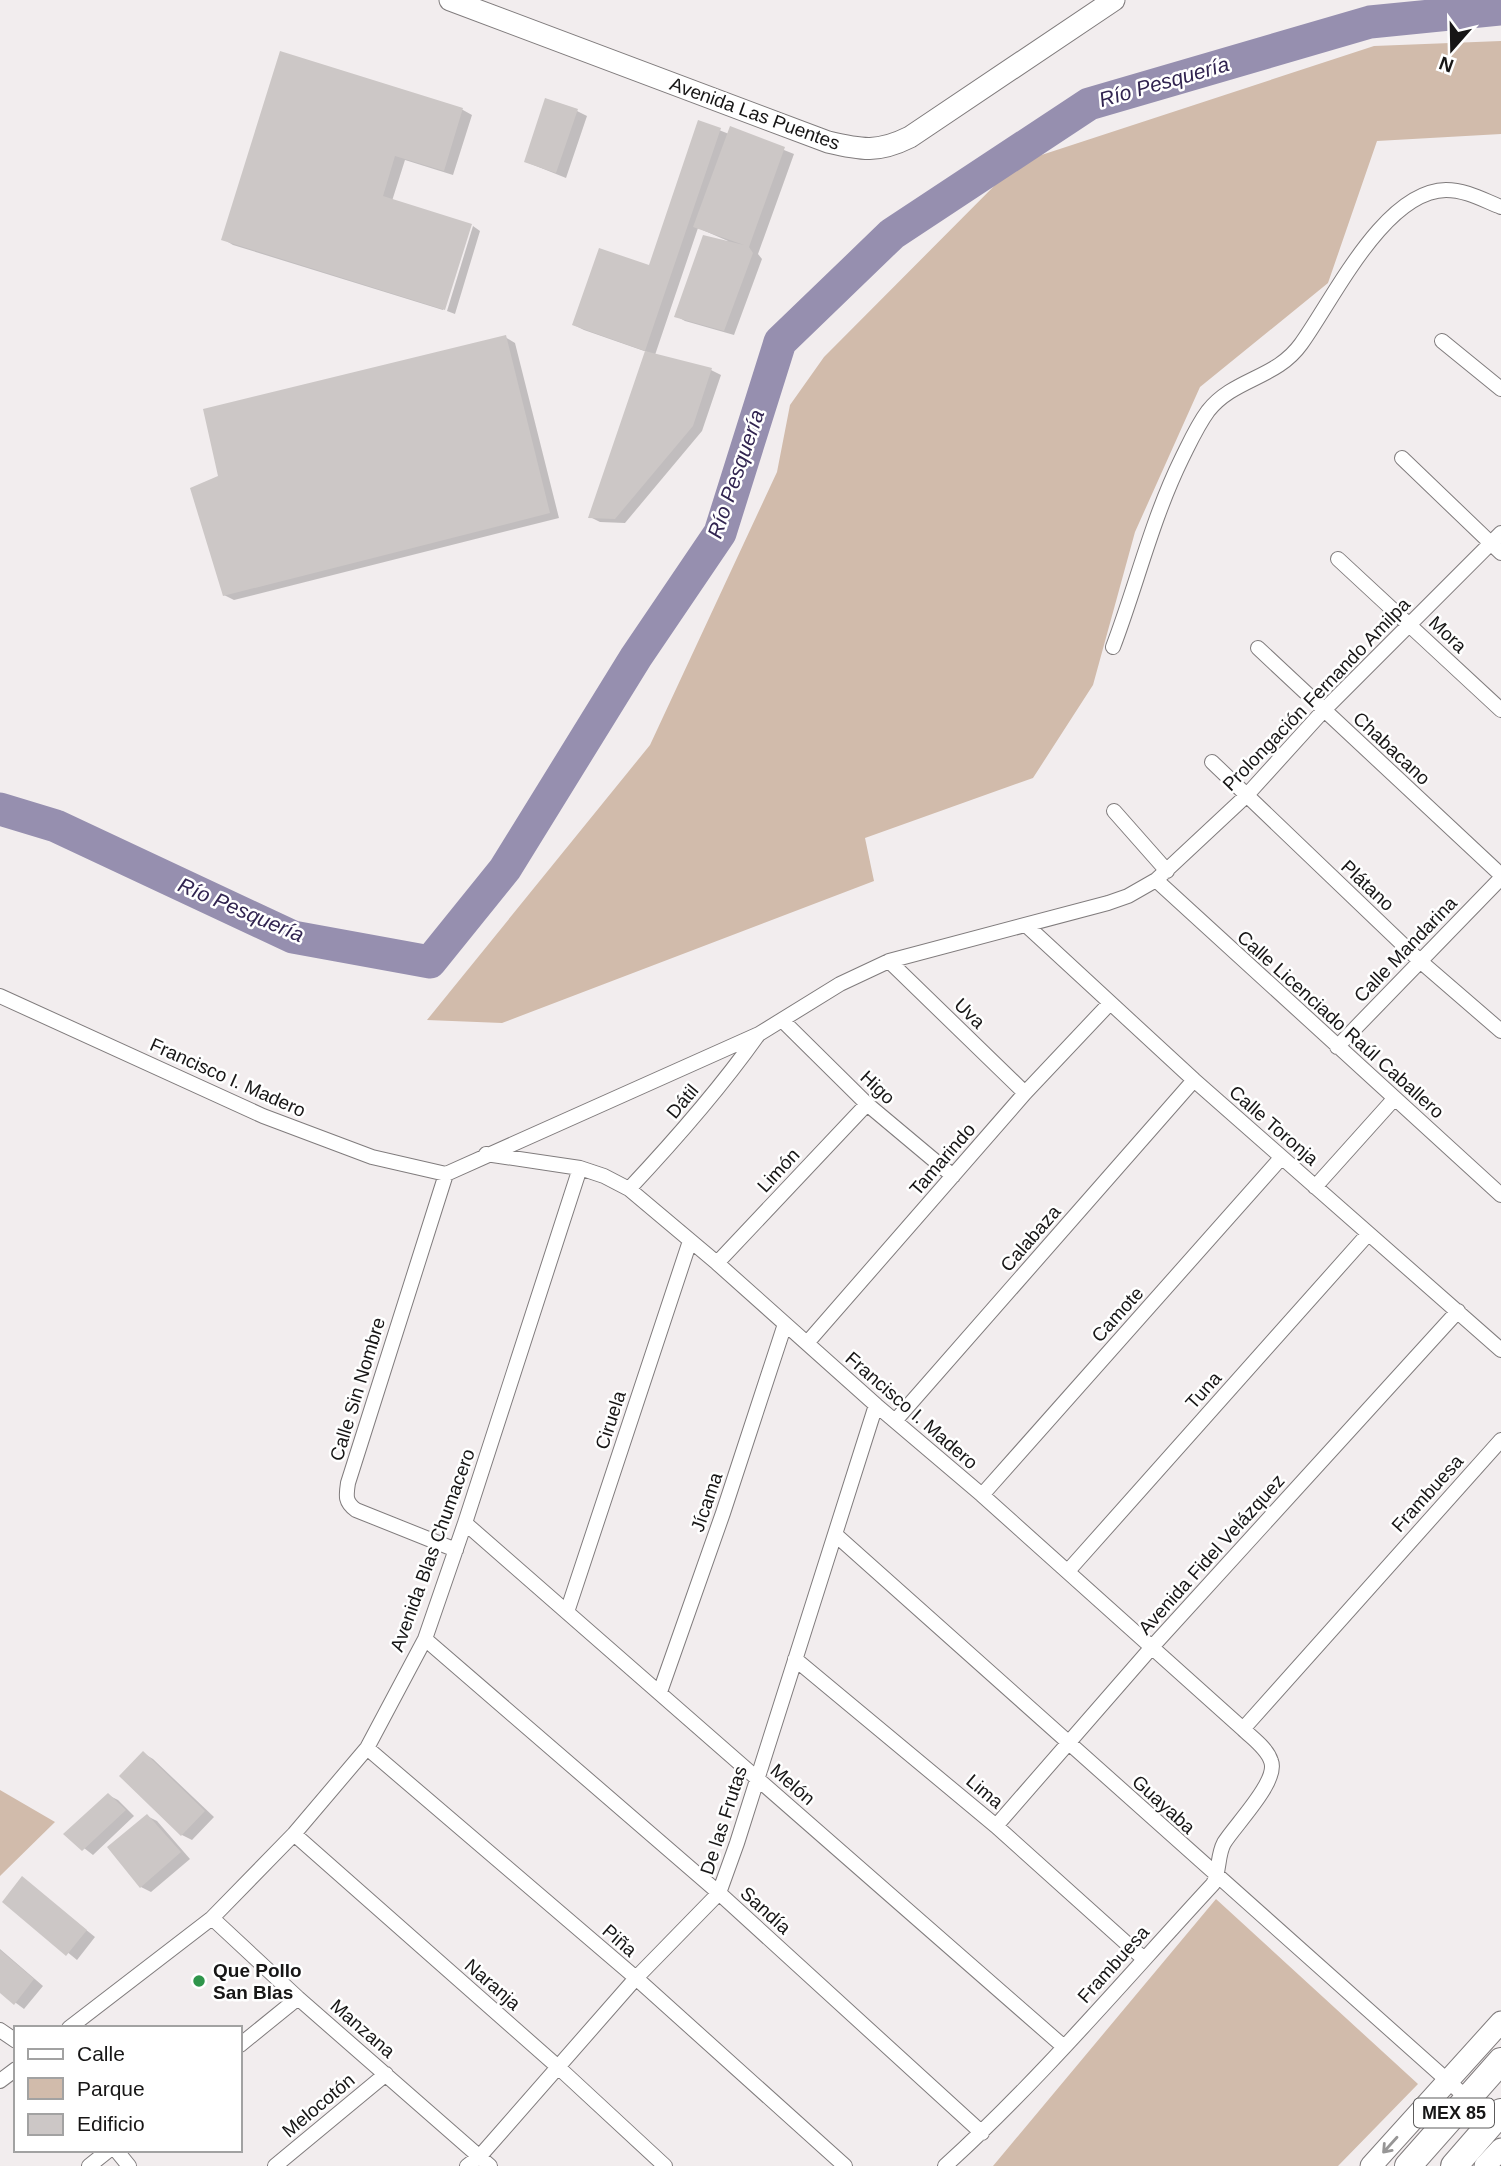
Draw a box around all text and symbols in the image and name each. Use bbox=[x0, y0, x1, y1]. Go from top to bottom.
north arrow bbox=[1417, 14, 1487, 84]
water label: Río Pesquería bbox=[1096, 52, 1232, 111]
text: N bbox=[1436, 52, 1456, 77]
street label: Avenida Las Puentes bbox=[667, 73, 843, 154]
water label: Río Pesquería bbox=[703, 407, 768, 541]
street label: Prolongación Fernando Amilpa bbox=[1219, 593, 1414, 795]
street label: Mora bbox=[1425, 612, 1471, 657]
street label: Chabacano bbox=[1349, 708, 1434, 789]
street label: Plátano bbox=[1337, 856, 1398, 915]
water label: Río Pesquería bbox=[175, 873, 307, 946]
street label: Calle Mandarina bbox=[1350, 892, 1461, 1006]
street label: Calle Licenciado Raúl Caballero bbox=[1233, 926, 1448, 1123]
street label: Uva bbox=[950, 994, 989, 1033]
street label: Francisco I. Madero bbox=[147, 1034, 309, 1121]
street label: Higo bbox=[856, 1066, 899, 1108]
street label: Dátil bbox=[662, 1080, 703, 1123]
street label: Calle Toronja bbox=[1225, 1081, 1323, 1170]
street label: Tamarindo bbox=[905, 1119, 979, 1200]
street label: Limón bbox=[753, 1144, 804, 1196]
street label: Calabaza bbox=[996, 1201, 1065, 1276]
street label: Camote bbox=[1087, 1283, 1147, 1346]
street label: Calle Sin Nombre bbox=[326, 1315, 389, 1463]
street label: Francisco I. Madero bbox=[841, 1347, 982, 1473]
street label: Tuna bbox=[1181, 1367, 1226, 1413]
street label: Ciruela bbox=[591, 1388, 630, 1452]
street label: Avenida Blas Chumacero bbox=[386, 1446, 479, 1654]
street label: Frambuesa bbox=[1387, 1450, 1468, 1536]
street label: Jícama bbox=[687, 1469, 727, 1535]
street label: Avenida Fidel Velázquez bbox=[1134, 1470, 1289, 1639]
street label: Melón bbox=[766, 1759, 819, 1809]
street label: De las Frutas bbox=[696, 1763, 751, 1877]
street label: Lima bbox=[962, 1770, 1008, 1813]
street label: Guayaba bbox=[1128, 1771, 1200, 1838]
street label: Sandía bbox=[736, 1882, 795, 1939]
street label: Piña bbox=[598, 1920, 641, 1961]
street label: Frambuesa bbox=[1073, 1921, 1154, 2007]
street label: Naranja bbox=[461, 1955, 525, 2014]
place label: Que Pollo San Blas bbox=[213, 1960, 302, 2003]
marker: Que Pollo San Blas bbox=[191, 1973, 207, 1989]
street label: Manzana bbox=[326, 1995, 399, 2062]
legend bbox=[14, 2026, 242, 2152]
text: Calle bbox=[77, 2042, 125, 2065]
street label: Melocotón bbox=[278, 2069, 359, 2142]
text: Parque bbox=[77, 2077, 145, 2100]
road number: MEX 85 bbox=[1414, 2098, 1494, 2127]
text: Edificio bbox=[77, 2112, 145, 2135]
one-way arrow bbox=[1382, 2136, 1398, 2154]

